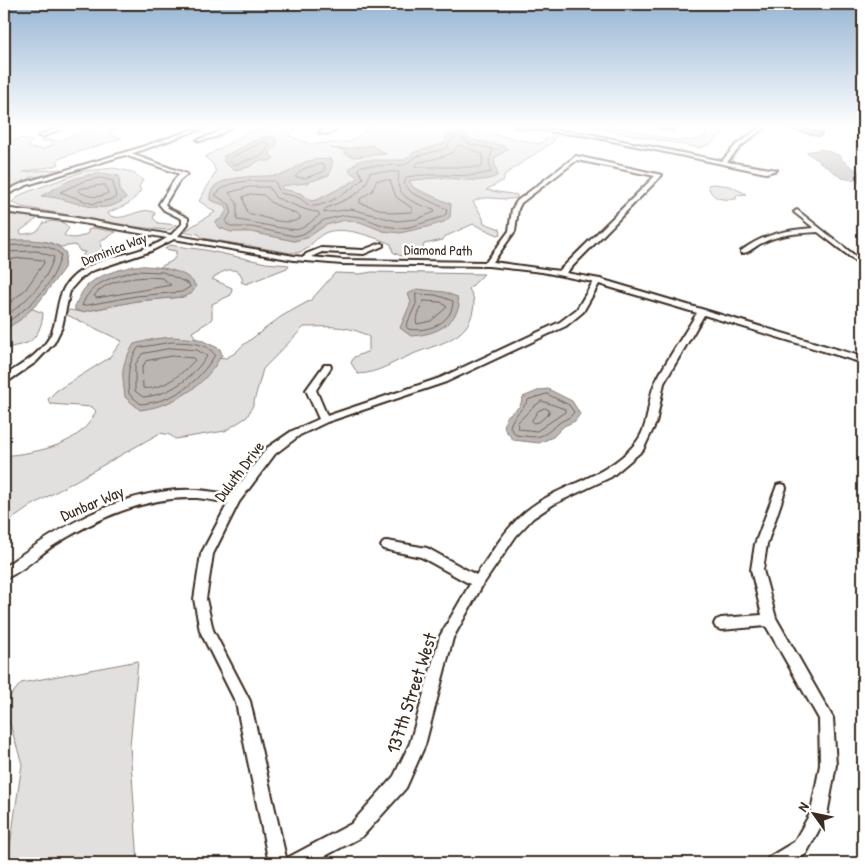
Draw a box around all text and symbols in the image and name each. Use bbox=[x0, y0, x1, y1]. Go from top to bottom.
street label: Dominica Way bbox=[78, 227, 150, 271]
street label: Diamond Path bbox=[404, 239, 472, 260]
street label: Duluth Drive bbox=[209, 436, 269, 506]
street label: Dunbar Way bbox=[57, 480, 127, 526]
street label: 137th Street West bbox=[379, 629, 443, 757]
north arrow bbox=[790, 790, 840, 840]
text: N bbox=[793, 798, 813, 815]

